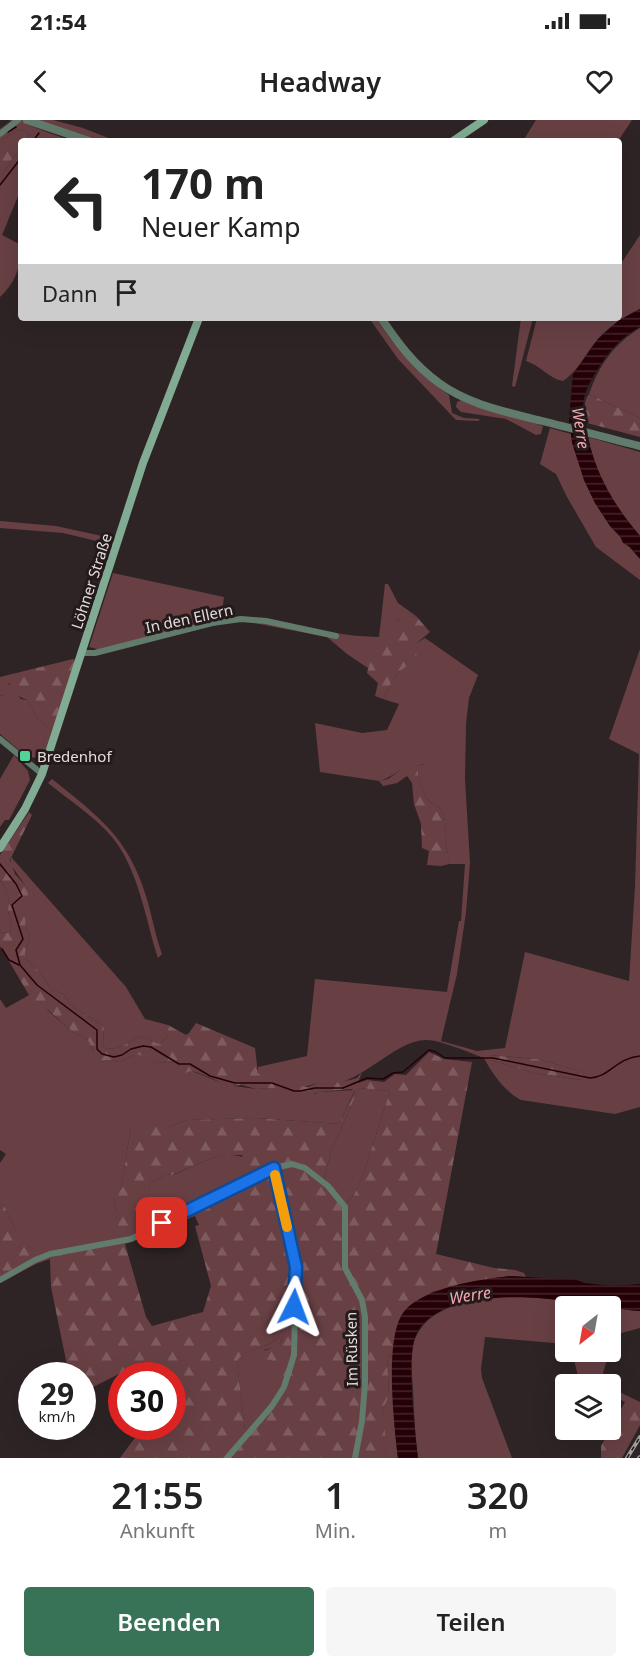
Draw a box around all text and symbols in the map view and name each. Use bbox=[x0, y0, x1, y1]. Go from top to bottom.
text: 21:54 bbox=[30, 6, 87, 36]
text: Headway bbox=[259, 63, 381, 100]
icon: back bbox=[24, 65, 57, 98]
icon: heart bbox=[583, 65, 616, 98]
text: 170 m bbox=[141, 154, 265, 211]
icon: left bbox=[42, 162, 120, 240]
text: Neuer Kamp bbox=[141, 208, 301, 245]
icon: arrive bbox=[110, 276, 143, 309]
text: Dann bbox=[42, 278, 98, 308]
water label: Werre bbox=[567, 406, 595, 450]
street label: Löhner Straße bbox=[66, 530, 116, 632]
street label: In den Ellern bbox=[143, 599, 235, 637]
place label: Bredenhof bbox=[37, 746, 112, 766]
marker: Bredenhof bbox=[18, 749, 32, 763]
pin bbox=[136, 1197, 187, 1248]
icon: arrive bbox=[145, 1206, 178, 1239]
position arrow bbox=[262, 1275, 326, 1339]
water label: Werre bbox=[448, 1281, 492, 1309]
north arrow bbox=[555, 1296, 621, 1362]
map controls bbox=[555, 1296, 621, 1440]
street label: Im Rüsken bbox=[340, 1312, 362, 1386]
speed limit sign: 30 bbox=[108, 1362, 186, 1440]
text: 29 bbox=[40, 1373, 74, 1414]
button: layers bbox=[555, 1374, 621, 1440]
text: km/h bbox=[39, 1406, 75, 1426]
text: 21:55 bbox=[111, 1471, 204, 1520]
text: 1 bbox=[325, 1471, 346, 1520]
text: 320 bbox=[467, 1471, 529, 1520]
text: Ankunft bbox=[120, 1517, 195, 1544]
text: Min. bbox=[315, 1517, 356, 1544]
text: m bbox=[489, 1517, 507, 1544]
button: Beenden bbox=[24, 1587, 314, 1656]
button: Teilen bbox=[326, 1587, 616, 1656]

